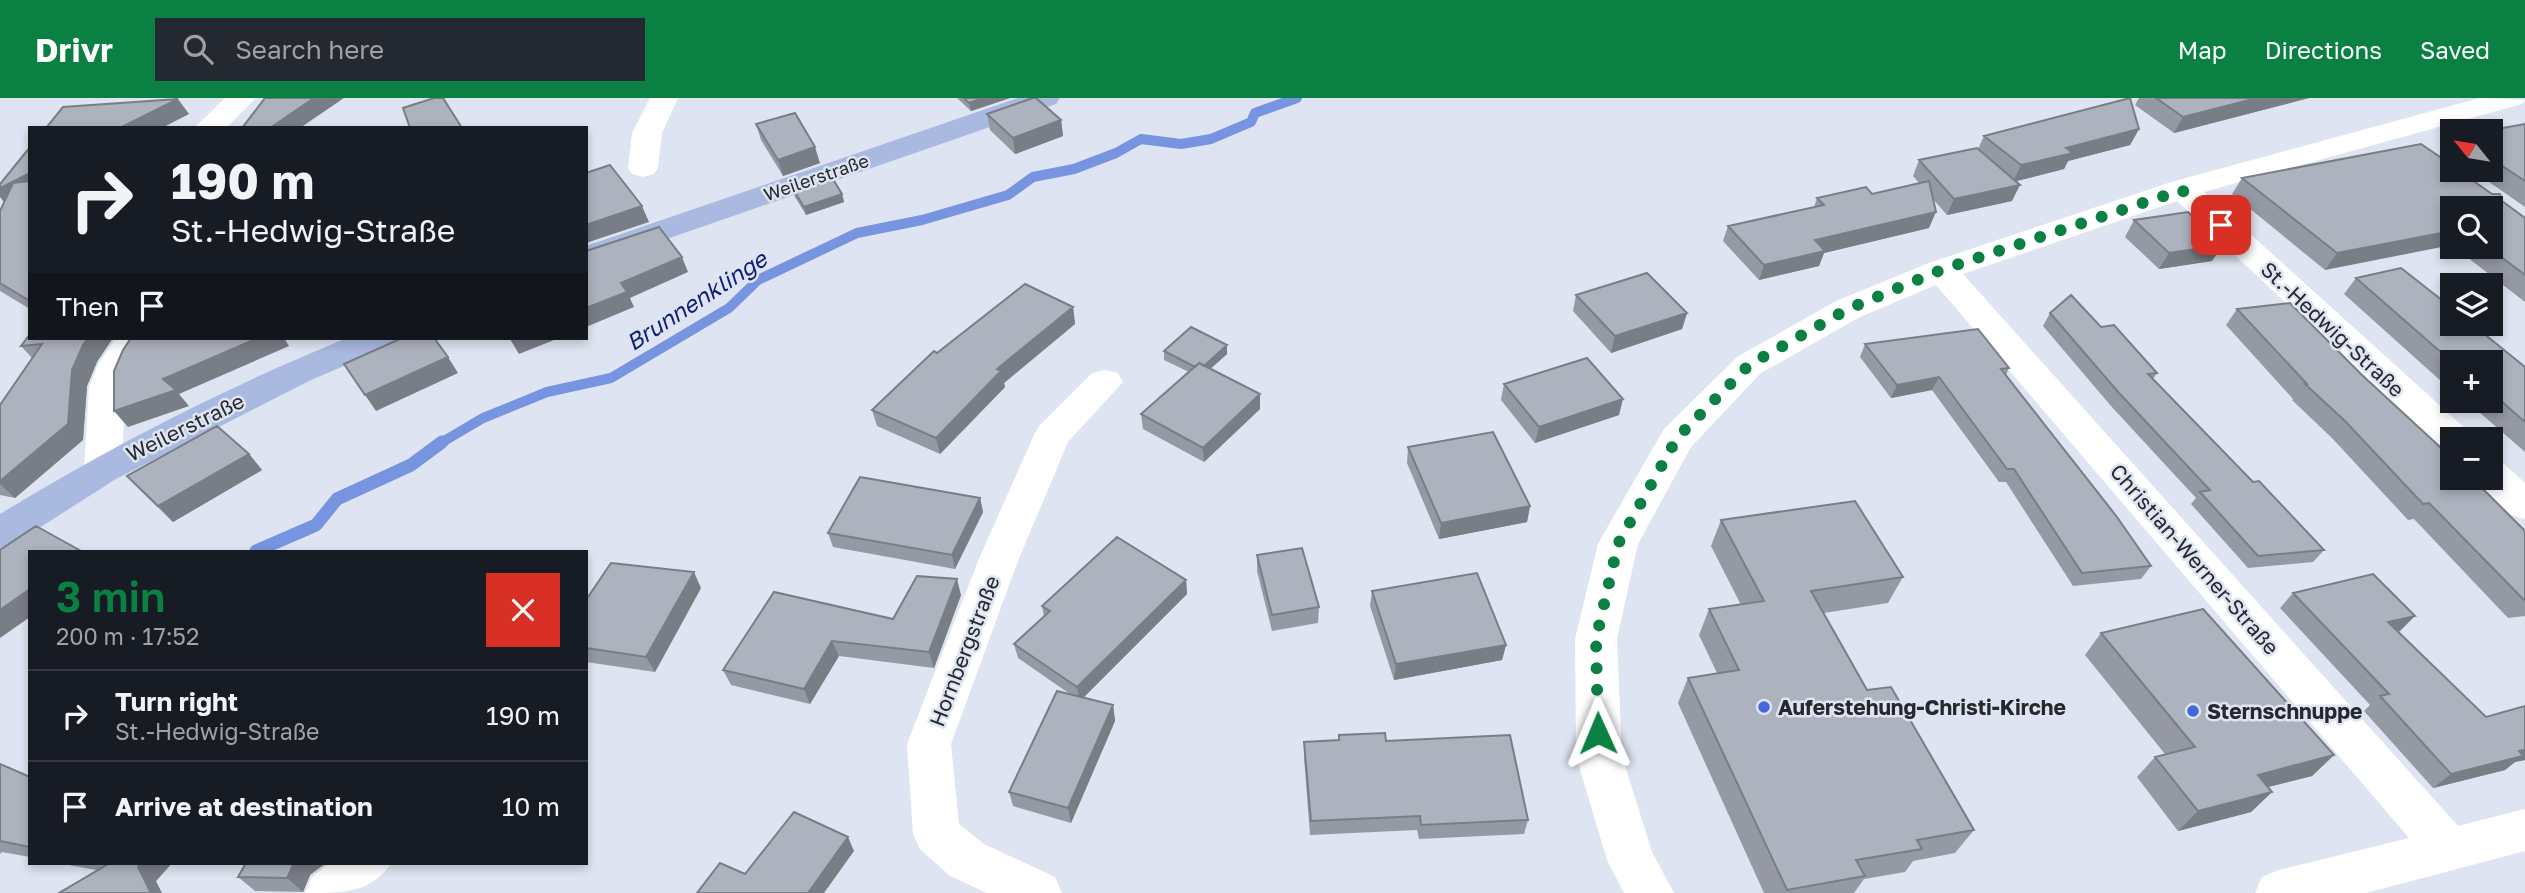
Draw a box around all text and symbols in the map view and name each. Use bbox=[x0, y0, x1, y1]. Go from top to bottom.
search box bbox=[155, 18, 645, 81]
text: Drivr bbox=[35, 30, 113, 69]
icon: search bbox=[179, 30, 217, 68]
text: Search here bbox=[235, 34, 384, 65]
text: Map bbox=[2178, 35, 2227, 64]
text: Directions bbox=[2265, 35, 2382, 64]
text: Saved bbox=[2420, 35, 2490, 64]
north arrow bbox=[2440, 119, 2502, 182]
map controls bbox=[2440, 119, 2503, 490]
street label: Weilerstraße bbox=[761, 149, 871, 205]
text: 190 m bbox=[171, 151, 314, 210]
icon: right bbox=[56, 154, 147, 245]
pin bbox=[2191, 195, 2251, 255]
button: search bbox=[2440, 196, 2503, 259]
icon: arrive bbox=[2202, 206, 2240, 244]
text: St.-Hedwig-Straße bbox=[171, 211, 455, 249]
water label: Brunnenklinge bbox=[620, 243, 773, 356]
street label: St.-Hedwig-Straße bbox=[2256, 256, 2410, 402]
button: layers bbox=[2440, 273, 2503, 336]
icon: arrive bbox=[133, 287, 171, 325]
text: Then bbox=[56, 291, 119, 322]
button: + bbox=[2440, 350, 2503, 413]
street label: Weilerstraße bbox=[122, 387, 248, 467]
button: − bbox=[2440, 427, 2503, 490]
street label: Christian-Werner-Straße bbox=[2105, 458, 2285, 660]
text: 3 min bbox=[56, 571, 165, 621]
street label: Hornbergstraße bbox=[923, 572, 1005, 730]
button: close bbox=[486, 573, 560, 647]
text: 200 m · 17:52 bbox=[56, 622, 199, 650]
text: Turn right bbox=[115, 686, 238, 717]
place label: Auferstehung-Christi-Kirche bbox=[1778, 694, 2066, 720]
position arrow bbox=[1561, 696, 1635, 770]
icon: right bbox=[56, 697, 94, 735]
place label: Sternschnuppe bbox=[2207, 698, 2363, 724]
marker: Auferstehung-Christi-Kirche bbox=[1756, 699, 1772, 715]
text: 190 m bbox=[486, 700, 560, 731]
marker: Sternschnuppe bbox=[2185, 703, 2201, 719]
text: St.-Hedwig-Straße bbox=[115, 717, 319, 745]
icon: arrive bbox=[56, 788, 94, 826]
text: Arrive at destination bbox=[115, 791, 373, 822]
text: 10 m bbox=[502, 791, 560, 822]

